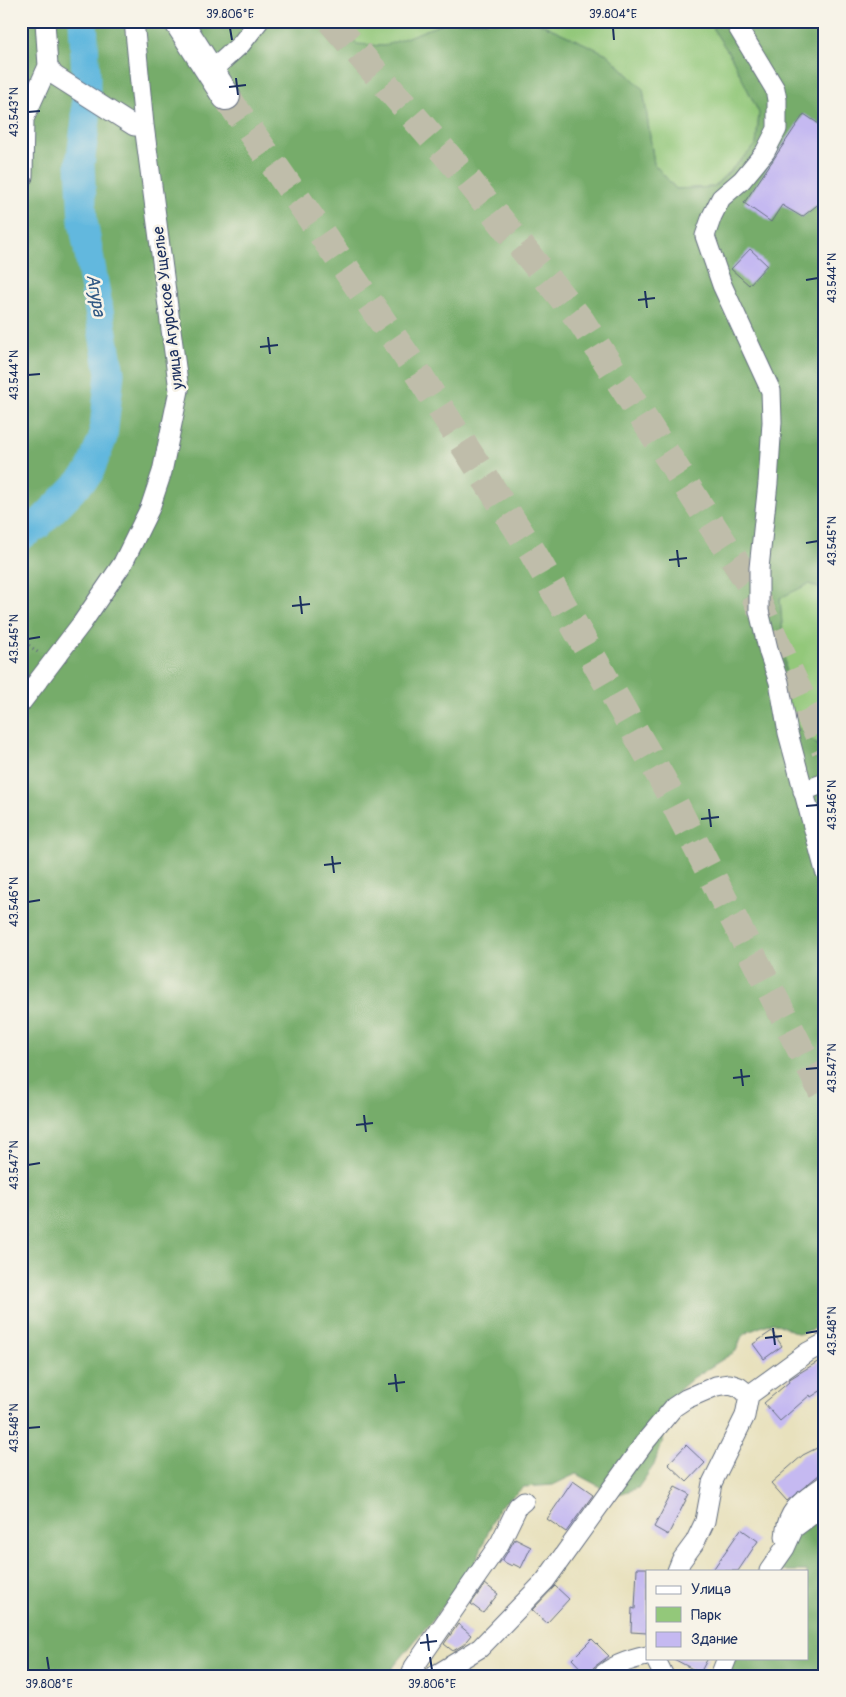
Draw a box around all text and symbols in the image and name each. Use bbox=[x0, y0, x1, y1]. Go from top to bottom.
text: 39.806°E bbox=[206, 7, 254, 22]
text: 39.804°E bbox=[589, 7, 637, 22]
text: 43.543°N bbox=[7, 87, 22, 137]
street label: улица Агурское Ущелье bbox=[148, 225, 188, 391]
text: 43.544°N bbox=[825, 253, 840, 303]
water label: Агура bbox=[81, 272, 111, 320]
text: 43.544°N bbox=[7, 350, 22, 400]
text: 43.545°N bbox=[825, 516, 840, 566]
text: 43.545°N bbox=[7, 614, 22, 664]
text: 43.546°N bbox=[825, 780, 840, 830]
text: 43.546°N bbox=[7, 877, 22, 927]
text: 43.547°N bbox=[825, 1043, 840, 1093]
text: 43.547°N bbox=[7, 1140, 22, 1190]
text: 43.548°N bbox=[825, 1306, 840, 1356]
text: 43.548°N bbox=[7, 1403, 22, 1453]
legend bbox=[646, 1570, 808, 1660]
text: Улица bbox=[691, 1580, 731, 1599]
text: Парк bbox=[691, 1606, 722, 1625]
text: Здание bbox=[691, 1630, 738, 1649]
text: 39.808°E bbox=[25, 1677, 73, 1692]
text: 39.806°E bbox=[408, 1677, 456, 1692]

